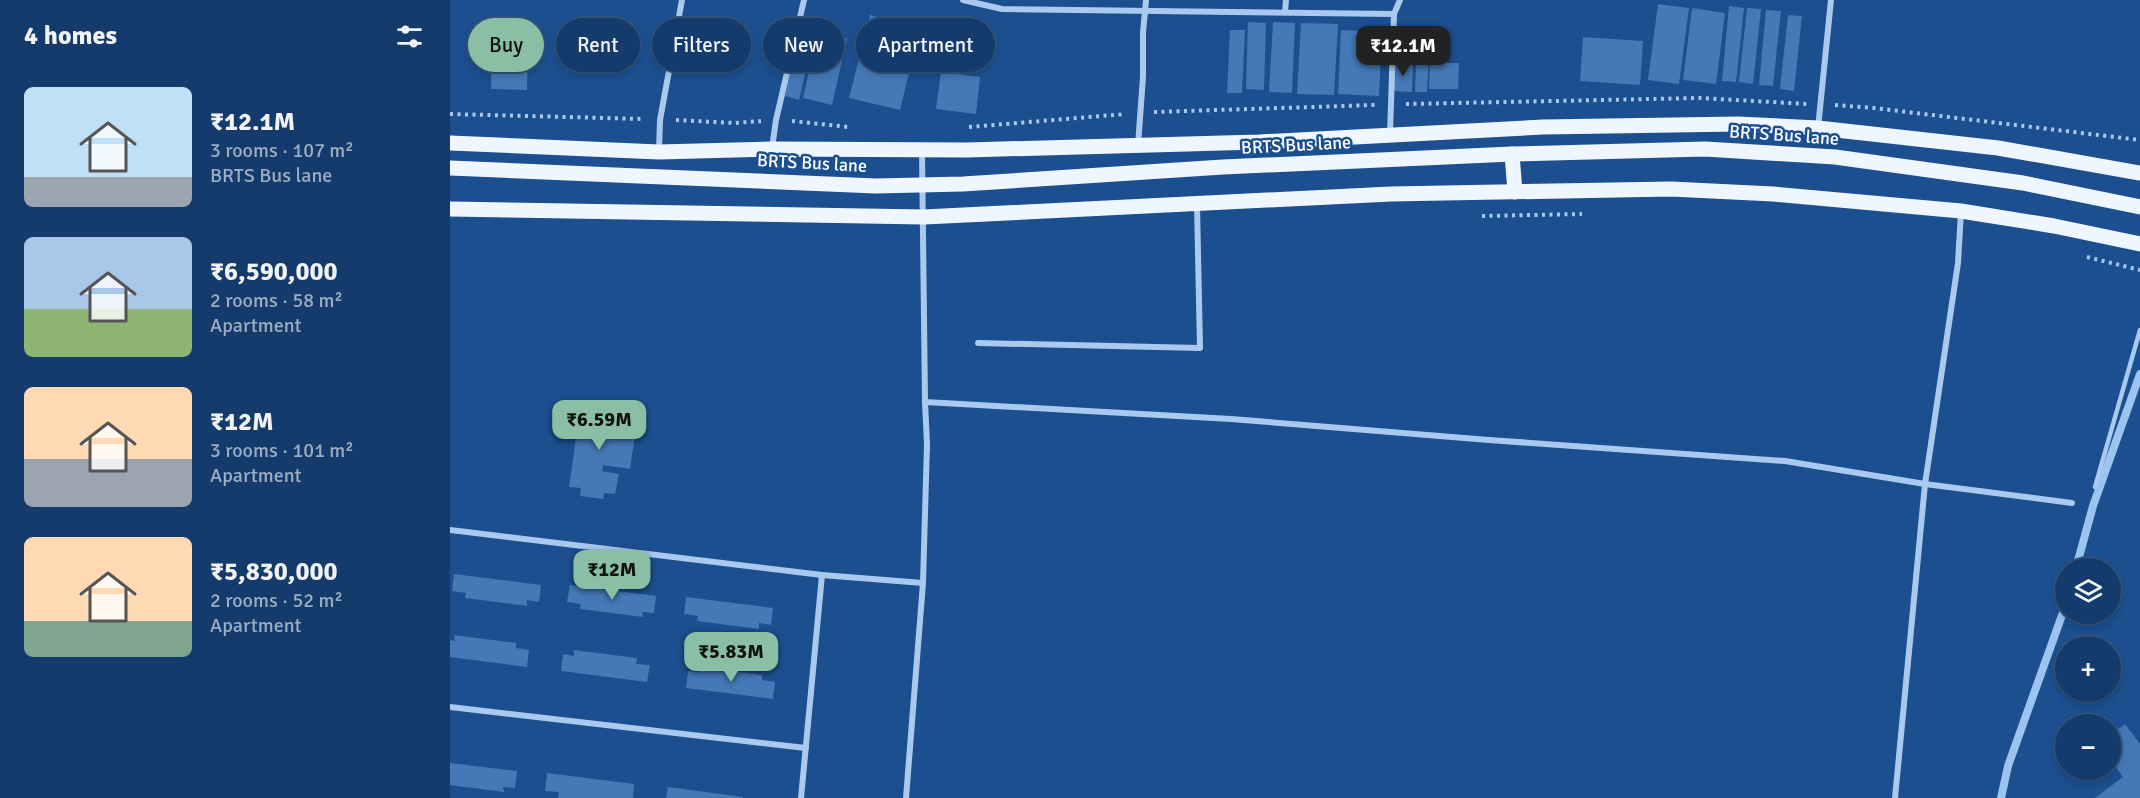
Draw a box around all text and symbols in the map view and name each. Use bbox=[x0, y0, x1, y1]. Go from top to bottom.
chip: Buy bbox=[468, 18, 544, 72]
chip: Rent bbox=[556, 18, 640, 72]
chip: Filters bbox=[652, 18, 751, 72]
chip: New bbox=[763, 18, 844, 72]
chip: Apartment bbox=[856, 18, 995, 72]
text: 4 homes bbox=[24, 20, 117, 52]
icon: filters bbox=[393, 20, 426, 53]
pin: ₹12.1M bbox=[1354, 26, 1452, 77]
text: ₹12.1M bbox=[1370, 33, 1436, 58]
text: ₹12.1M bbox=[210, 106, 295, 138]
icon: home bbox=[72, 111, 144, 183]
street label: BRTS Bus lane bbox=[1728, 120, 1840, 150]
street label: BRTS Bus lane bbox=[1240, 131, 1352, 159]
text: 3 rooms · 107 m² bbox=[210, 138, 354, 163]
street label: BRTS Bus lane bbox=[756, 149, 868, 177]
text: BRTS Bus lane bbox=[210, 163, 332, 188]
text: ₹6,590,000 bbox=[210, 256, 338, 288]
icon: home bbox=[72, 261, 144, 333]
text: 2 rooms · 58 m² bbox=[210, 288, 343, 313]
text: Apartment bbox=[210, 313, 302, 338]
pin: ₹6.59M bbox=[550, 400, 648, 451]
text: ₹12M bbox=[210, 406, 274, 438]
text: ₹6.59M bbox=[566, 407, 632, 432]
icon: home bbox=[72, 411, 144, 483]
text: 3 rooms · 101 m² bbox=[210, 438, 354, 463]
text: Apartment bbox=[210, 463, 302, 488]
pin: ₹12M bbox=[576, 550, 648, 601]
text: ₹5,830,000 bbox=[210, 556, 338, 588]
text: ₹12M bbox=[587, 557, 637, 582]
map controls bbox=[2055, 558, 2121, 780]
button: layers bbox=[2055, 558, 2121, 624]
icon: home bbox=[72, 561, 144, 633]
text: 2 rooms · 52 m² bbox=[210, 588, 343, 613]
text: Apartment bbox=[210, 613, 302, 638]
pin: ₹5.83M bbox=[682, 632, 780, 683]
button: + bbox=[2055, 636, 2121, 702]
text: ₹5.83M bbox=[698, 639, 764, 664]
button: − bbox=[2055, 714, 2121, 780]

